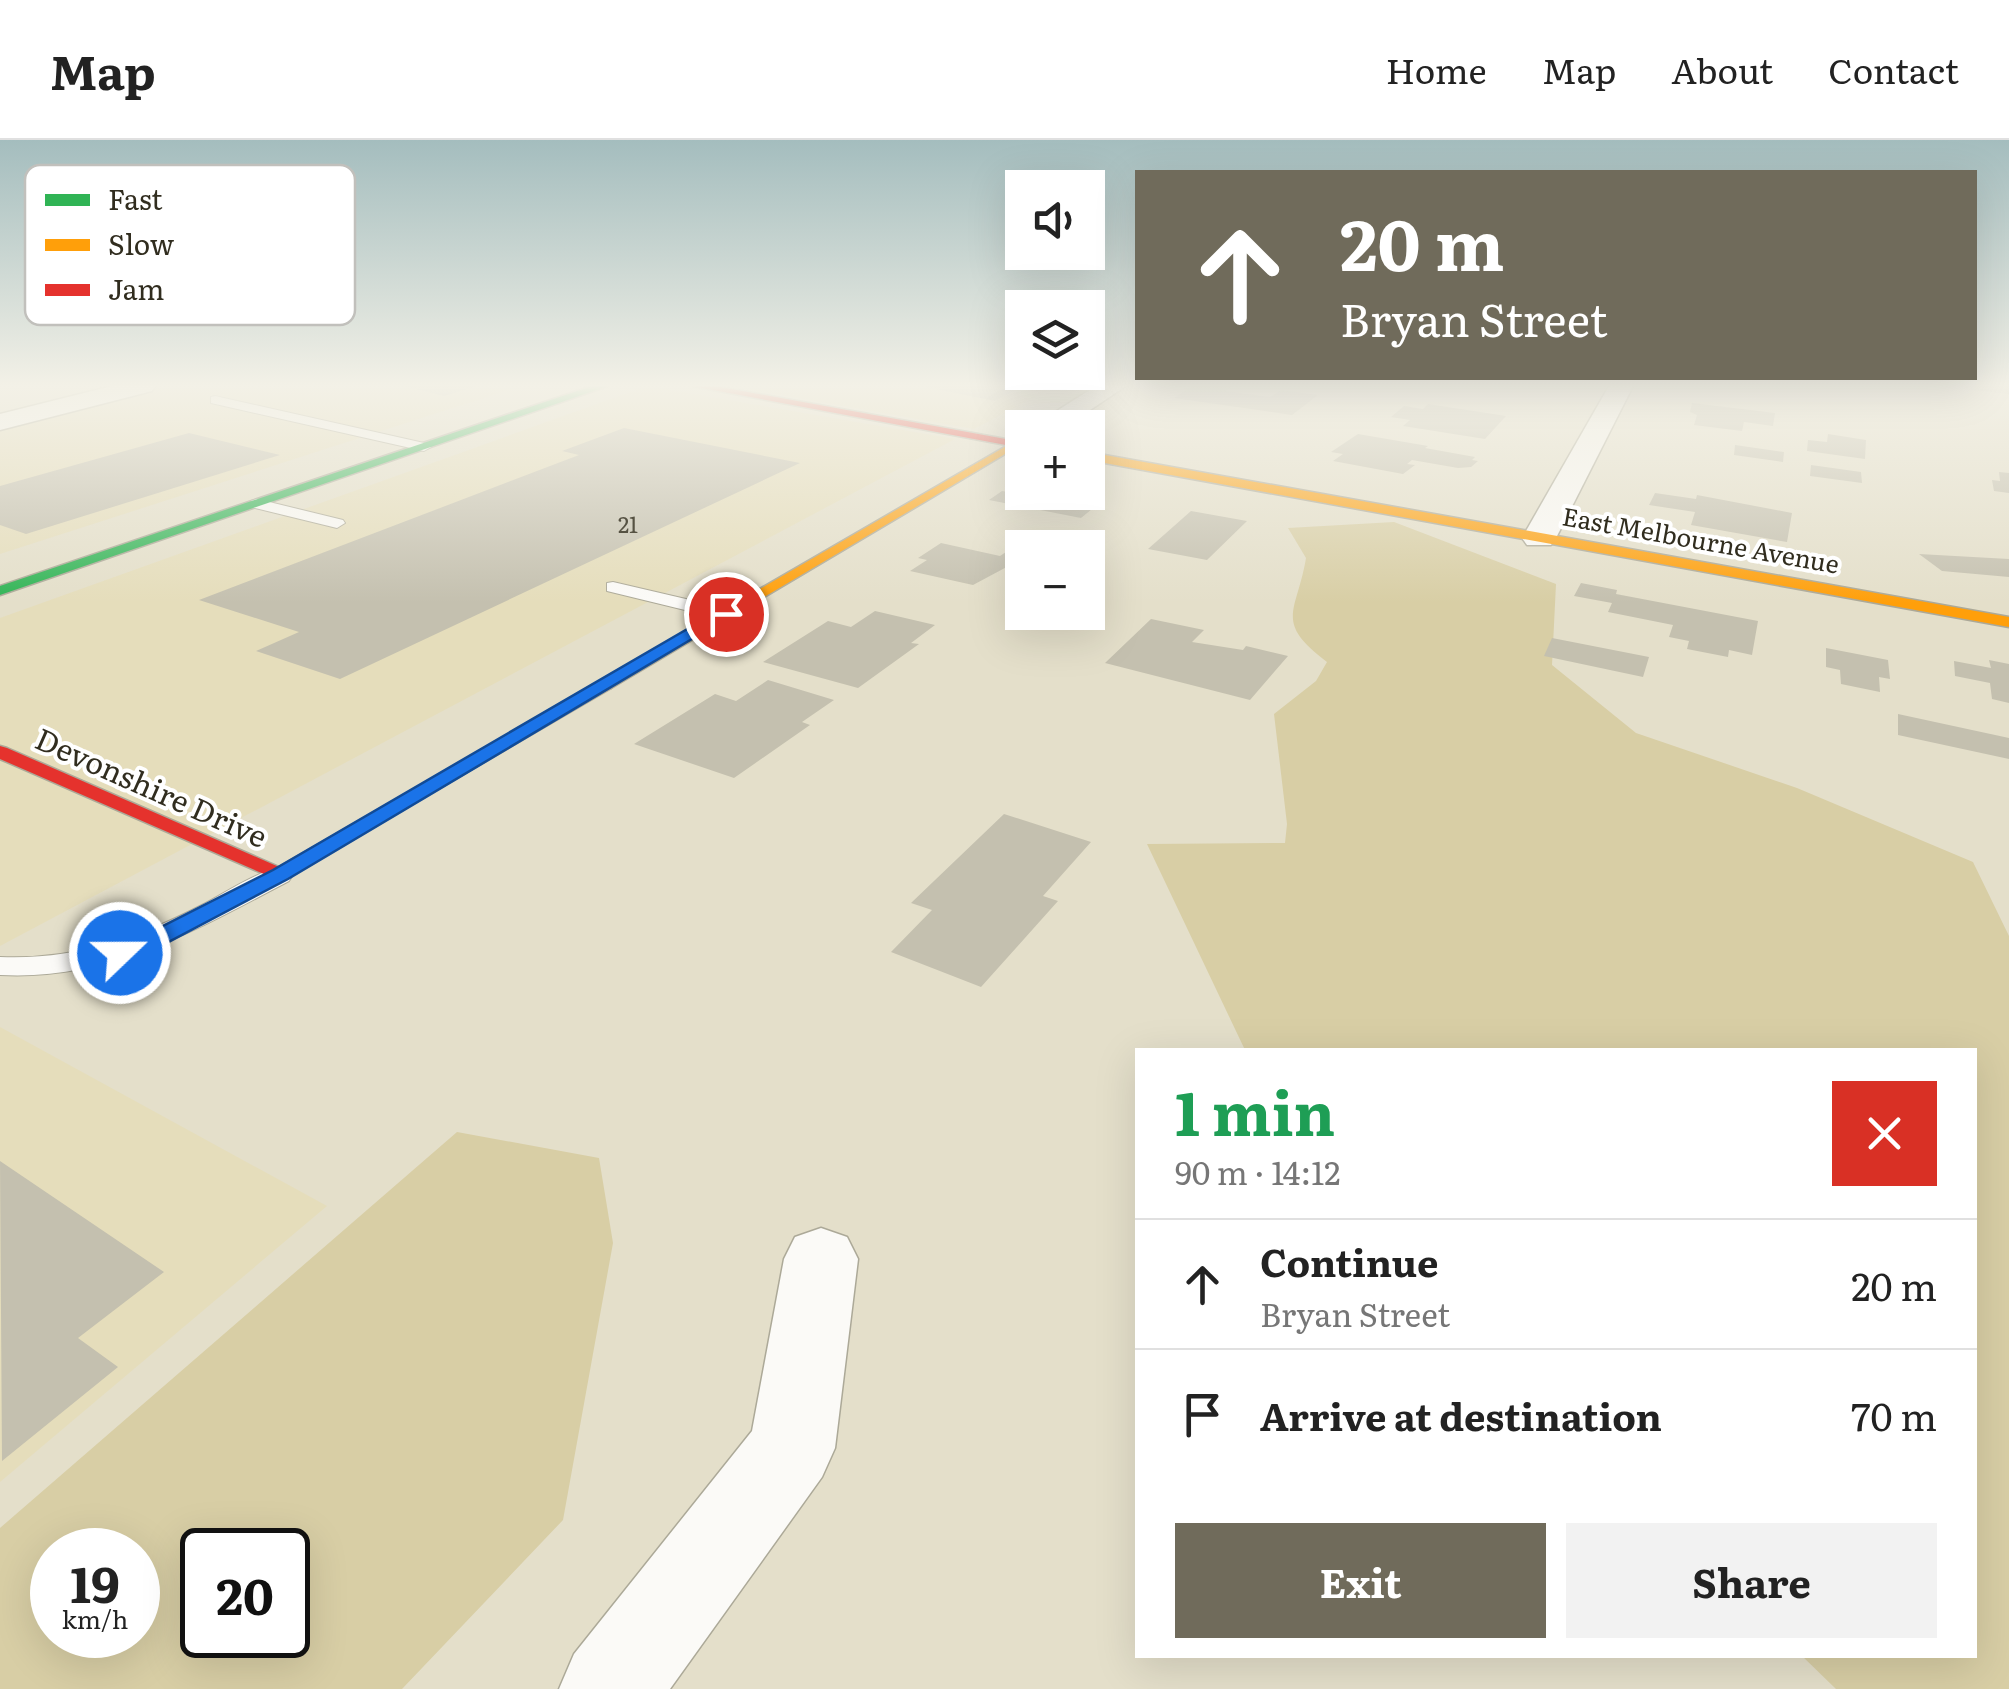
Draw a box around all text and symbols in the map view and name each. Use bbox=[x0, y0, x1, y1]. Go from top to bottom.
text: Map bbox=[50, 34, 156, 105]
text: Home bbox=[1386, 43, 1487, 95]
text: Map bbox=[1542, 43, 1616, 95]
text: About bbox=[1671, 43, 1773, 95]
text: Contact bbox=[1828, 43, 1959, 95]
legend bbox=[25, 165, 355, 325]
map controls bbox=[1005, 170, 1105, 630]
button: sound bbox=[1005, 170, 1105, 270]
text: Fast bbox=[108, 177, 163, 219]
text: 20 m bbox=[1340, 189, 1505, 293]
icon: ahead bbox=[1175, 210, 1305, 340]
text: Slow bbox=[108, 222, 174, 264]
text: Jam bbox=[108, 267, 164, 309]
text: Bryan Street bbox=[1340, 284, 1608, 351]
button: layers bbox=[1005, 290, 1105, 390]
button: + bbox=[1005, 410, 1105, 510]
street label: East Melbourne Avenue bbox=[1560, 496, 1842, 582]
house number: 21 bbox=[618, 507, 638, 540]
button: − bbox=[1005, 530, 1105, 630]
pin bbox=[684, 572, 769, 657]
icon: arrive bbox=[699, 587, 754, 642]
street label: Devonshire Drive bbox=[29, 715, 275, 857]
position arrow bbox=[68, 901, 172, 1005]
text: 1 min bbox=[1175, 1065, 1335, 1154]
button: close bbox=[1832, 1081, 1937, 1186]
text: 90 m · 14:12 bbox=[1175, 1147, 1340, 1195]
text: Continue bbox=[1260, 1232, 1438, 1289]
text: 20 m bbox=[1851, 1256, 1937, 1313]
icon: ahead bbox=[1175, 1257, 1230, 1312]
text: Bryan Street bbox=[1260, 1289, 1450, 1337]
text: Arrive at destination bbox=[1260, 1386, 1662, 1443]
text: 70 m bbox=[1851, 1386, 1937, 1443]
icon: arrive bbox=[1175, 1387, 1230, 1442]
button: Exit bbox=[1175, 1523, 1546, 1638]
button: Share bbox=[1566, 1523, 1937, 1638]
speed limit sign: 20 bbox=[180, 1528, 310, 1658]
text: 19 bbox=[70, 1544, 120, 1618]
text: km/h bbox=[62, 1600, 128, 1637]

